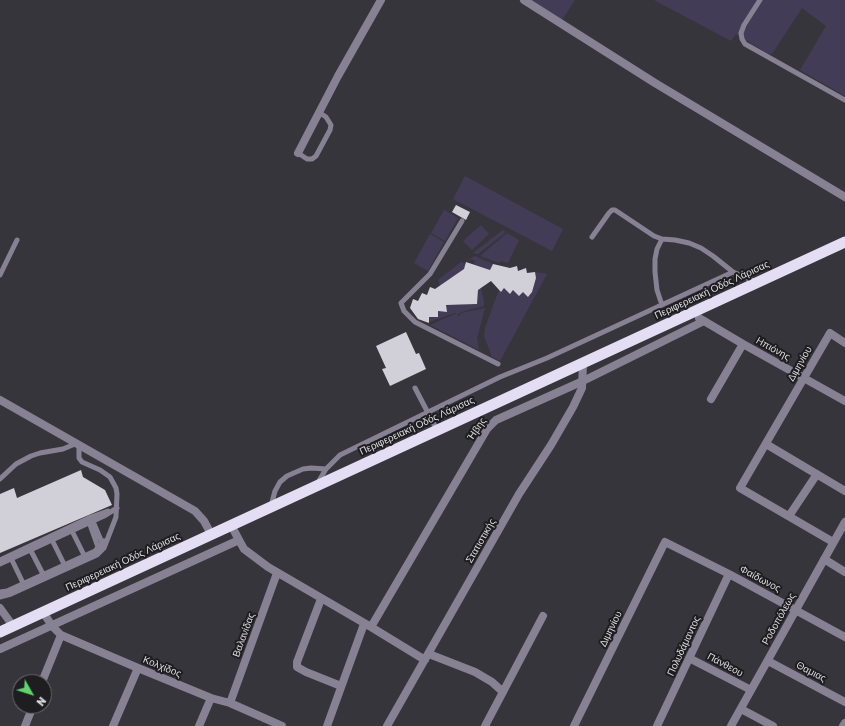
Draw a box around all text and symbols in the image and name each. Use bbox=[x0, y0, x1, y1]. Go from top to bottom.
street label: Περιφερειακή Οδός Λάρισας bbox=[653, 258, 771, 322]
street label: Ηπιόνης bbox=[754, 335, 792, 363]
street label: Διμηνίου bbox=[785, 344, 815, 384]
street label: Περιφερειακή Οδός Λάρισας bbox=[358, 394, 476, 458]
street label: Ήβης bbox=[465, 416, 489, 442]
street label: Στατιστικής bbox=[464, 517, 498, 565]
street label: Περιφερειακή Οδός Λάρισας bbox=[64, 530, 182, 594]
street label: Φαίδωνος bbox=[737, 563, 783, 595]
street label: Ροδοπόλεως bbox=[760, 591, 798, 647]
street label: Διμηνίου bbox=[597, 609, 625, 649]
street label: Βαλανίδας bbox=[230, 611, 258, 659]
street label: Πολυδάμαντος bbox=[665, 614, 703, 678]
street label: Πάνθεου bbox=[705, 651, 745, 679]
street label: Κολχίδος bbox=[141, 654, 183, 680]
street label: Θαμιας bbox=[794, 659, 828, 685]
north arrow bbox=[12, 674, 52, 714]
text: N bbox=[33, 694, 48, 708]

